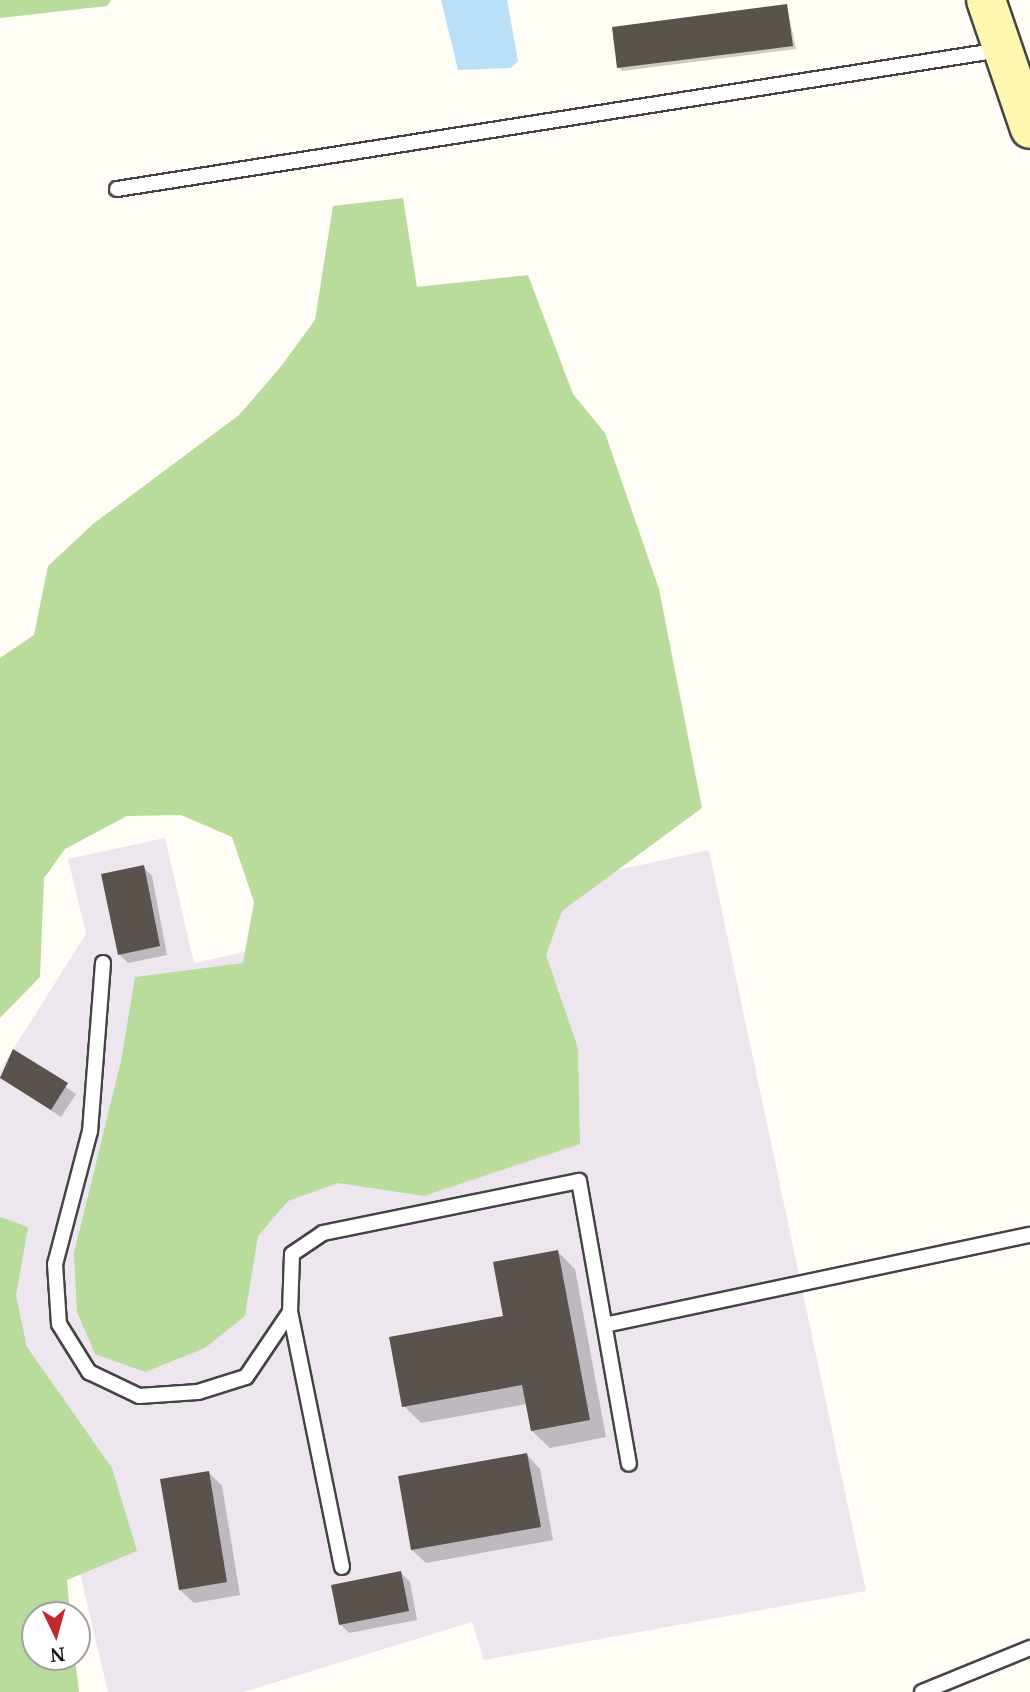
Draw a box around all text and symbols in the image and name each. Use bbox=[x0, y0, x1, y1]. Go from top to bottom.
north arrow bbox=[21, 1601, 91, 1671]
text: N bbox=[49, 1641, 66, 1669]

